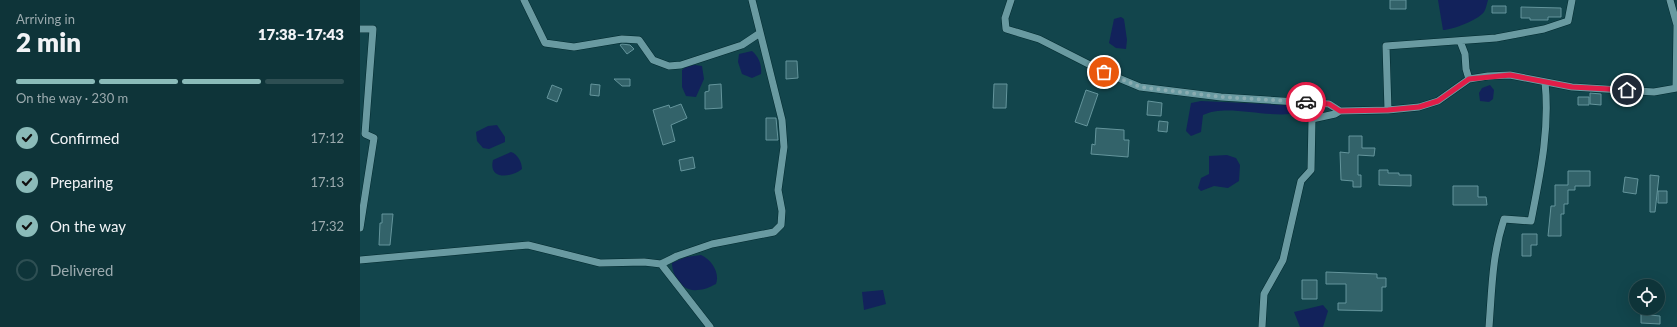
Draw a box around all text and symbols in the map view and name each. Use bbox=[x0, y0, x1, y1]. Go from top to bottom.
text: Arriving in bbox=[16, 11, 75, 27]
text: 17:38–17:43 bbox=[258, 25, 344, 43]
text: 2 min bbox=[16, 26, 81, 58]
pin bbox=[1087, 55, 1121, 89]
icon: bag bbox=[1093, 61, 1115, 83]
pin bbox=[1610, 73, 1644, 107]
icon: home bbox=[1616, 79, 1638, 101]
courier bbox=[1286, 82, 1326, 122]
text: On the way · 230 m bbox=[16, 90, 128, 106]
icon: car bbox=[1295, 91, 1317, 113]
icon: check bbox=[16, 127, 38, 149]
text: Confirmed bbox=[50, 129, 119, 147]
text: 17:12 bbox=[311, 130, 344, 146]
icon: check bbox=[16, 171, 38, 193]
text: Preparing bbox=[50, 173, 113, 191]
text: 17:13 bbox=[311, 174, 344, 190]
icon: check bbox=[16, 215, 38, 237]
text: On the way bbox=[50, 217, 126, 235]
text: 17:32 bbox=[311, 218, 344, 234]
text: Delivered bbox=[50, 261, 113, 279]
map controls bbox=[1629, 279, 1665, 315]
button: locate bbox=[1629, 279, 1665, 315]

